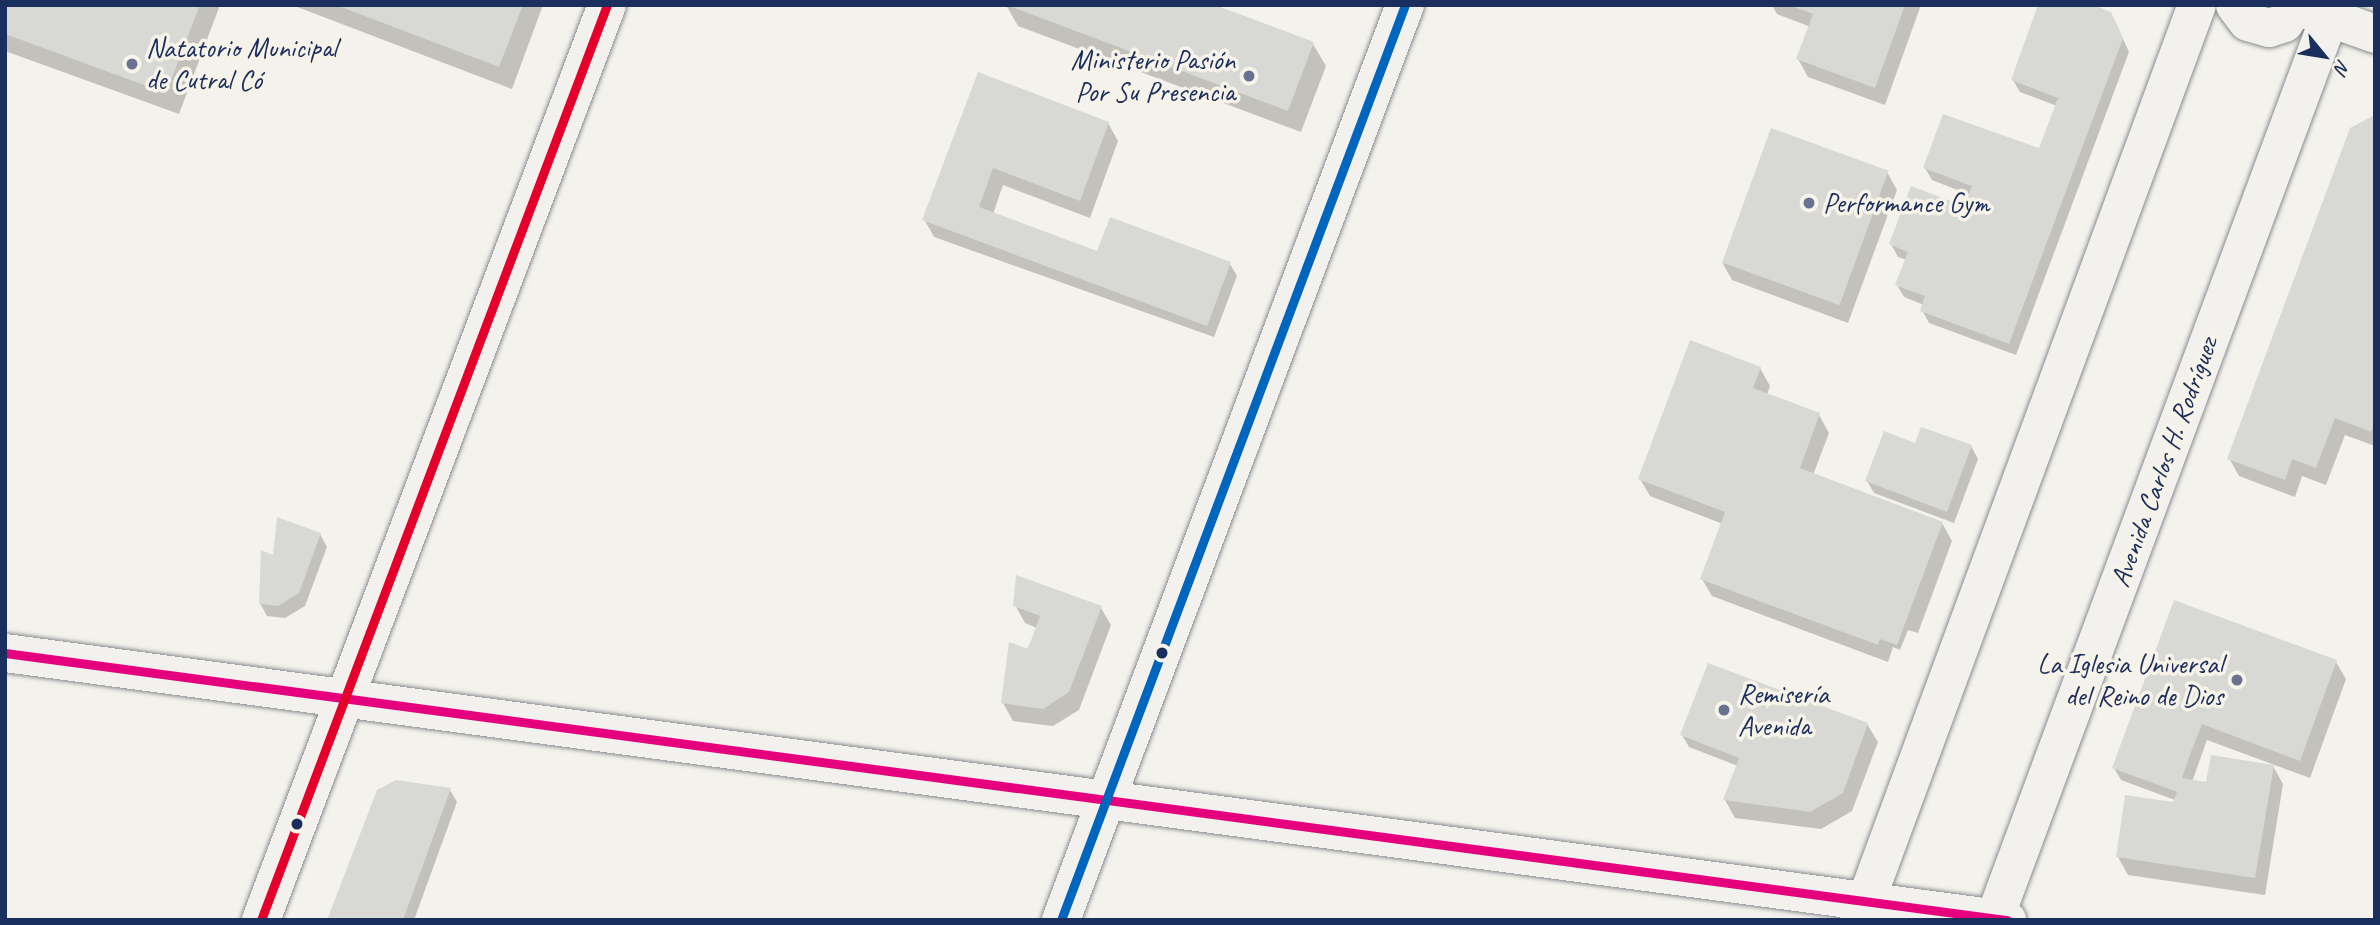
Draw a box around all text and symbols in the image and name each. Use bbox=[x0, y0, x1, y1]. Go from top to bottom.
north arrow bbox=[2289, 21, 2359, 91]
place label: Natatorio Municipal de Cutral Có bbox=[146, 31, 337, 97]
place label: Ministerio Pasión Por Su Presencia bbox=[1070, 43, 1235, 109]
text: N bbox=[2329, 55, 2356, 78]
marker: Natatorio Municipal de Cutral Có bbox=[124, 56, 140, 72]
marker: Ministerio Pasión Por Su Presencia bbox=[1241, 68, 1257, 84]
place label: Performance Gym bbox=[1823, 186, 1989, 220]
marker: Performance Gym bbox=[1801, 195, 1817, 211]
street label: Avenida Carlos H. Rodríguez bbox=[2103, 333, 2225, 591]
unlabelled marker bbox=[1155, 646, 1169, 660]
place label: La Iglesia Universal del Reino de Dios bbox=[2039, 647, 2223, 713]
marker: La Iglesia Universal del Reino de Dios bbox=[2229, 672, 2245, 688]
place label: Remisería Avenida bbox=[1738, 677, 1829, 743]
marker: Remisería Avenida bbox=[1716, 702, 1732, 718]
unlabelled marker bbox=[290, 817, 304, 831]

